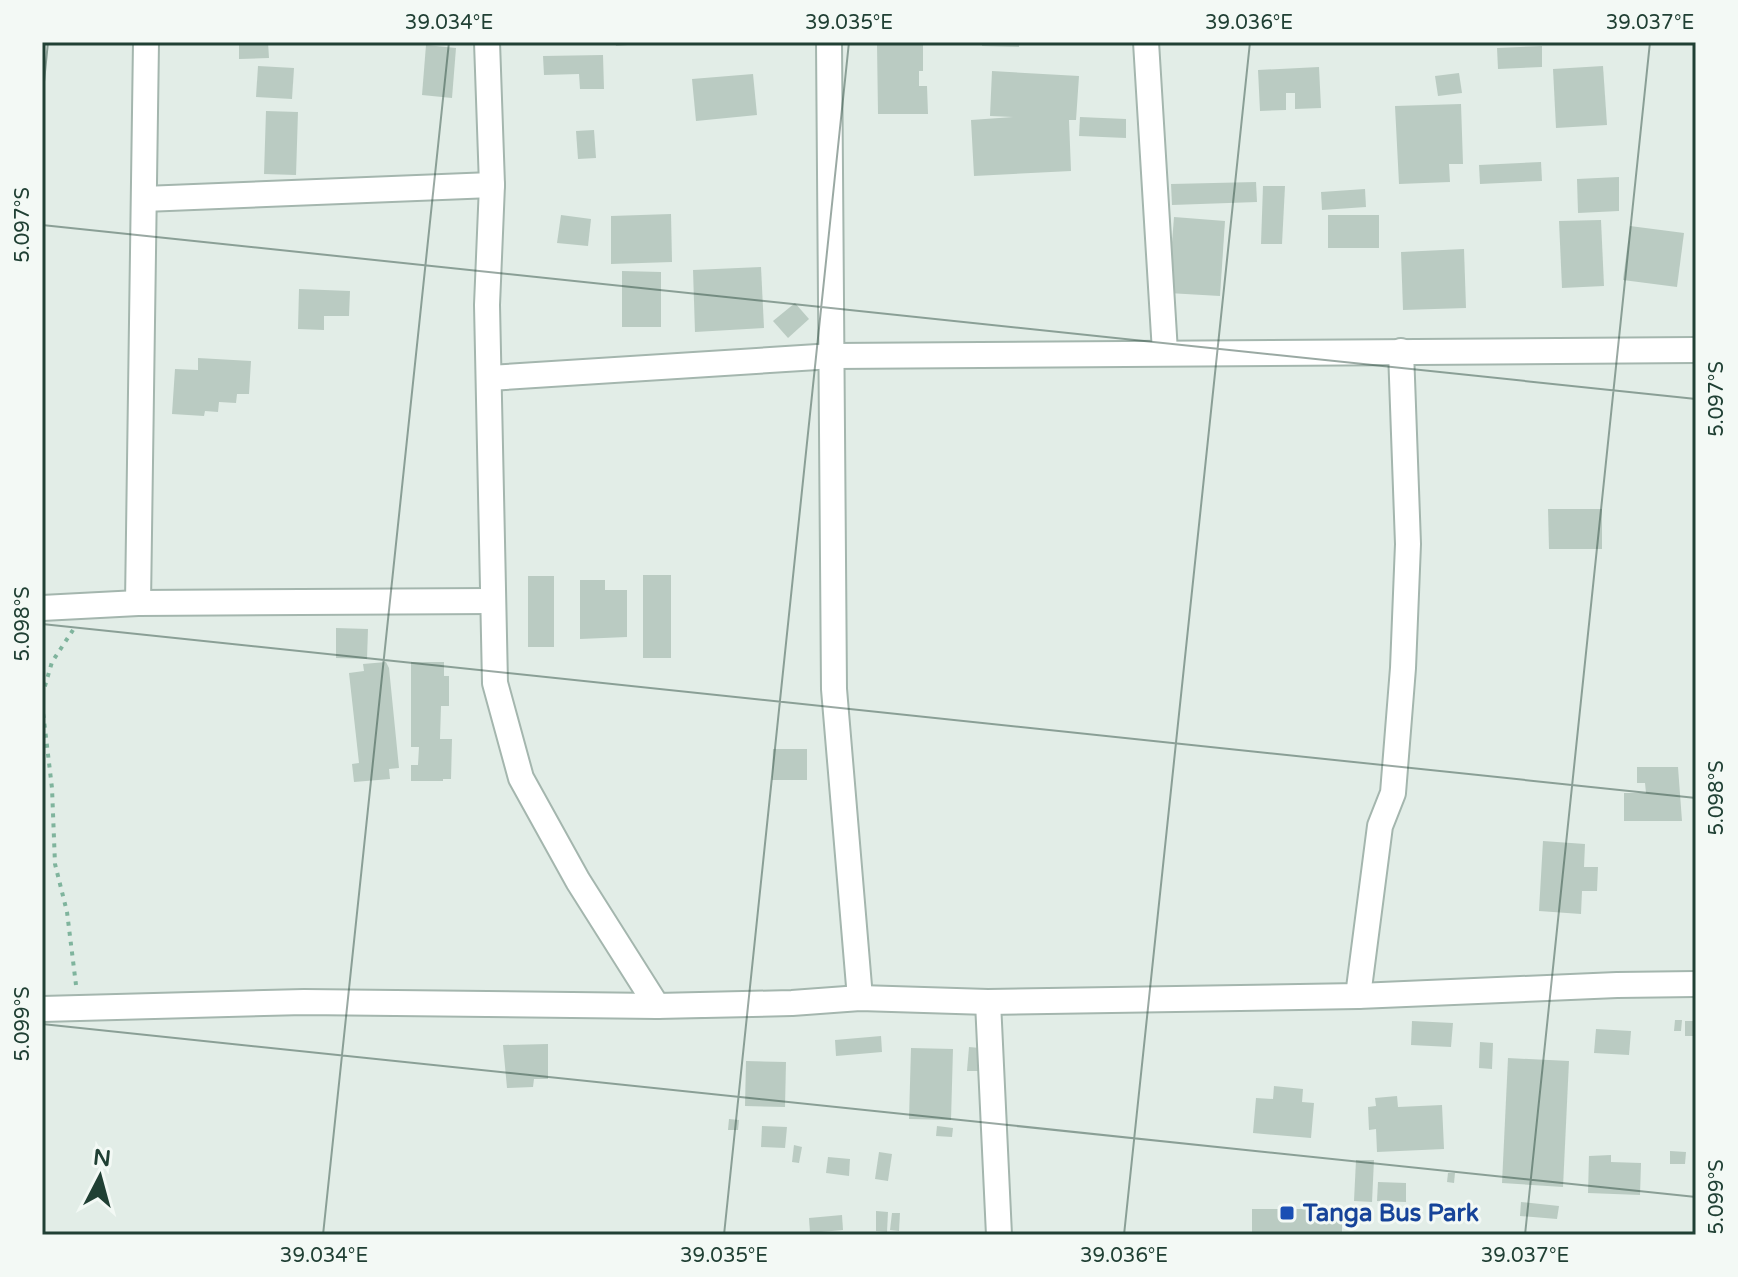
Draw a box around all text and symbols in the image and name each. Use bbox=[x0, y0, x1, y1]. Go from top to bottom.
text: 39.034°E bbox=[405, 11, 493, 35]
text: 39.035°E bbox=[805, 11, 893, 35]
text: 39.036°E bbox=[1205, 11, 1293, 35]
text: 39.037°E bbox=[1606, 11, 1694, 35]
text: 5.097°S bbox=[11, 187, 35, 263]
text: 5.097°S bbox=[1705, 361, 1729, 437]
text: 5.098°S bbox=[11, 586, 35, 662]
text: 5.098°S bbox=[1705, 760, 1729, 836]
text: 5.099°S bbox=[11, 986, 35, 1062]
north arrow bbox=[60, 1137, 140, 1217]
text: N bbox=[92, 1144, 112, 1172]
text: 5.099°S bbox=[1705, 1159, 1729, 1235]
place label: Tanga Bus Park bbox=[1302, 1199, 1479, 1228]
marker: Tanga Bus Park bbox=[1278, 1204, 1296, 1222]
text: 39.034°E bbox=[280, 1244, 368, 1268]
text: 39.035°E bbox=[680, 1244, 768, 1268]
text: 39.036°E bbox=[1080, 1244, 1168, 1268]
text: 39.037°E bbox=[1481, 1244, 1569, 1268]

